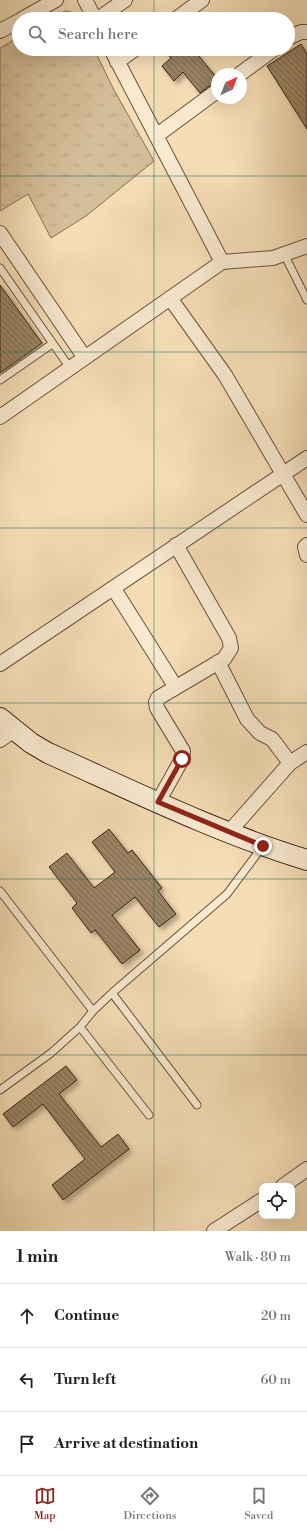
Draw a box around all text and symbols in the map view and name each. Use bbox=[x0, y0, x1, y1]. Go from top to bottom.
search box bbox=[12, 12, 295, 56]
icon: search bbox=[26, 23, 48, 45]
text: Search here bbox=[58, 25, 138, 44]
north arrow bbox=[211, 68, 247, 104]
route start bbox=[173, 750, 191, 768]
route end bbox=[254, 837, 272, 855]
map controls bbox=[259, 1183, 295, 1219]
button: locate bbox=[259, 1183, 295, 1219]
text: 1 min bbox=[16, 1246, 58, 1268]
text: Walk · 80 m bbox=[225, 1249, 291, 1265]
icon: ahead bbox=[16, 1305, 38, 1327]
text: Continue bbox=[54, 1306, 119, 1325]
text: 20 m bbox=[261, 1308, 291, 1324]
icon: left bbox=[16, 1369, 38, 1391]
text: Turn left bbox=[54, 1370, 116, 1389]
text: 60 m bbox=[260, 1372, 291, 1388]
icon: arrive bbox=[16, 1433, 38, 1455]
text: Arrive at destination bbox=[54, 1434, 198, 1453]
tab: Map bbox=[34, 1485, 56, 1523]
tab: Directions bbox=[124, 1485, 177, 1523]
tab: Saved bbox=[244, 1485, 273, 1523]

